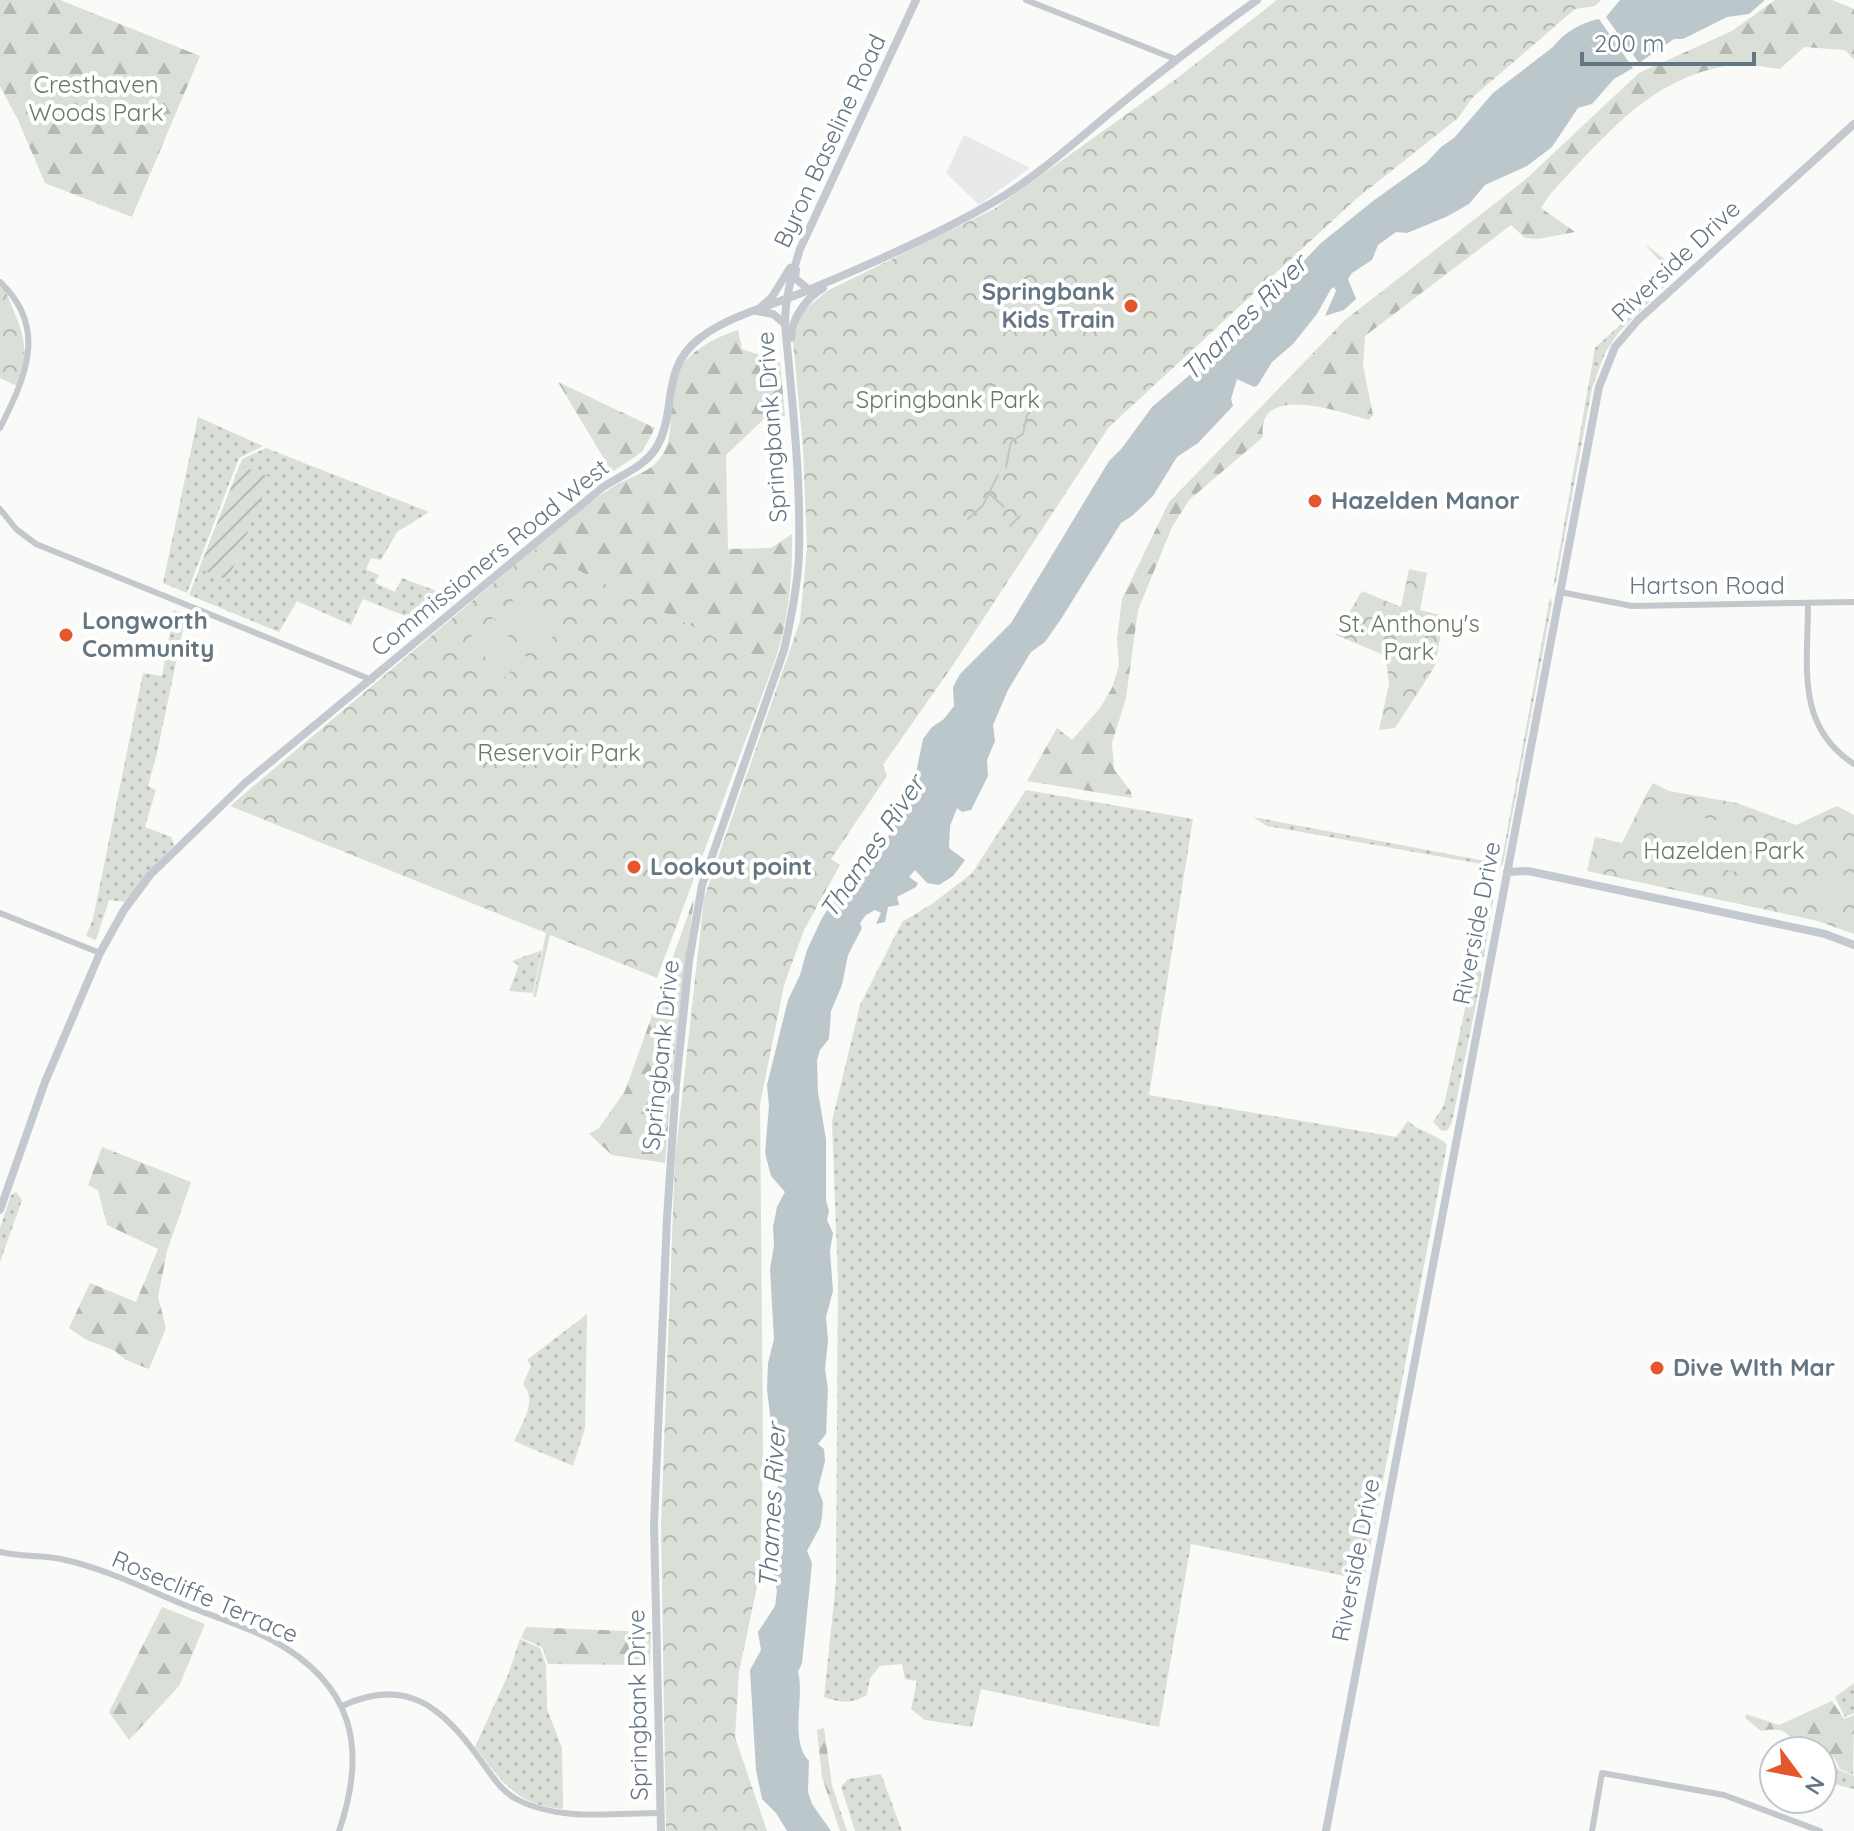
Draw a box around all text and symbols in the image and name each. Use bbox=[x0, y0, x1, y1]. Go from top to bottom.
scale bar bbox=[1582, 16, 1754, 66]
text: 200 m bbox=[1594, 28, 1664, 58]
street label: Byron Baseline Road bbox=[766, 29, 892, 252]
park label: Cresthaven Woods Park bbox=[29, 69, 163, 127]
street label: Riverside Drive bbox=[1605, 193, 1746, 328]
water label: Thames River bbox=[1174, 245, 1316, 388]
place label: Springbank Kids Train bbox=[982, 276, 1115, 334]
marker: Springbank Kids Train bbox=[1122, 297, 1140, 315]
street label: Springbank Drive bbox=[749, 331, 793, 524]
park label: Springbank Park bbox=[856, 384, 1040, 414]
street label: Commissioners Road West bbox=[364, 452, 614, 663]
place label: Hazelden Manor bbox=[1331, 485, 1520, 515]
marker: Hazelden Manor bbox=[1306, 492, 1324, 510]
street label: Hartson Road bbox=[1629, 570, 1785, 600]
place label: Longworth Community bbox=[82, 605, 214, 663]
park label: St. Anthony's Park bbox=[1338, 608, 1480, 666]
marker: Longworth Community bbox=[57, 626, 75, 644]
park label: Reservoir Park bbox=[477, 737, 641, 767]
water label: Thames River bbox=[812, 767, 933, 924]
park label: Hazelden Park bbox=[1643, 835, 1805, 865]
street label: Riverside Drive bbox=[1446, 839, 1507, 1007]
place label: Lookout point bbox=[650, 851, 812, 881]
marker: Lookout point bbox=[625, 858, 643, 876]
street label: Springbank Drive bbox=[635, 958, 685, 1152]
place label: Dive WIth Mar bbox=[1673, 1352, 1835, 1382]
marker: Dive WIth Mar bbox=[1648, 1359, 1666, 1377]
water label: Thames River bbox=[751, 1420, 792, 1589]
street label: Riverside Drive bbox=[1325, 1476, 1386, 1644]
street label: Rosecliffe Terrace bbox=[108, 1543, 303, 1649]
street label: Springbank Drive bbox=[620, 1609, 654, 1801]
north arrow bbox=[1758, 1735, 1838, 1815]
text: N bbox=[1799, 1771, 1831, 1800]

